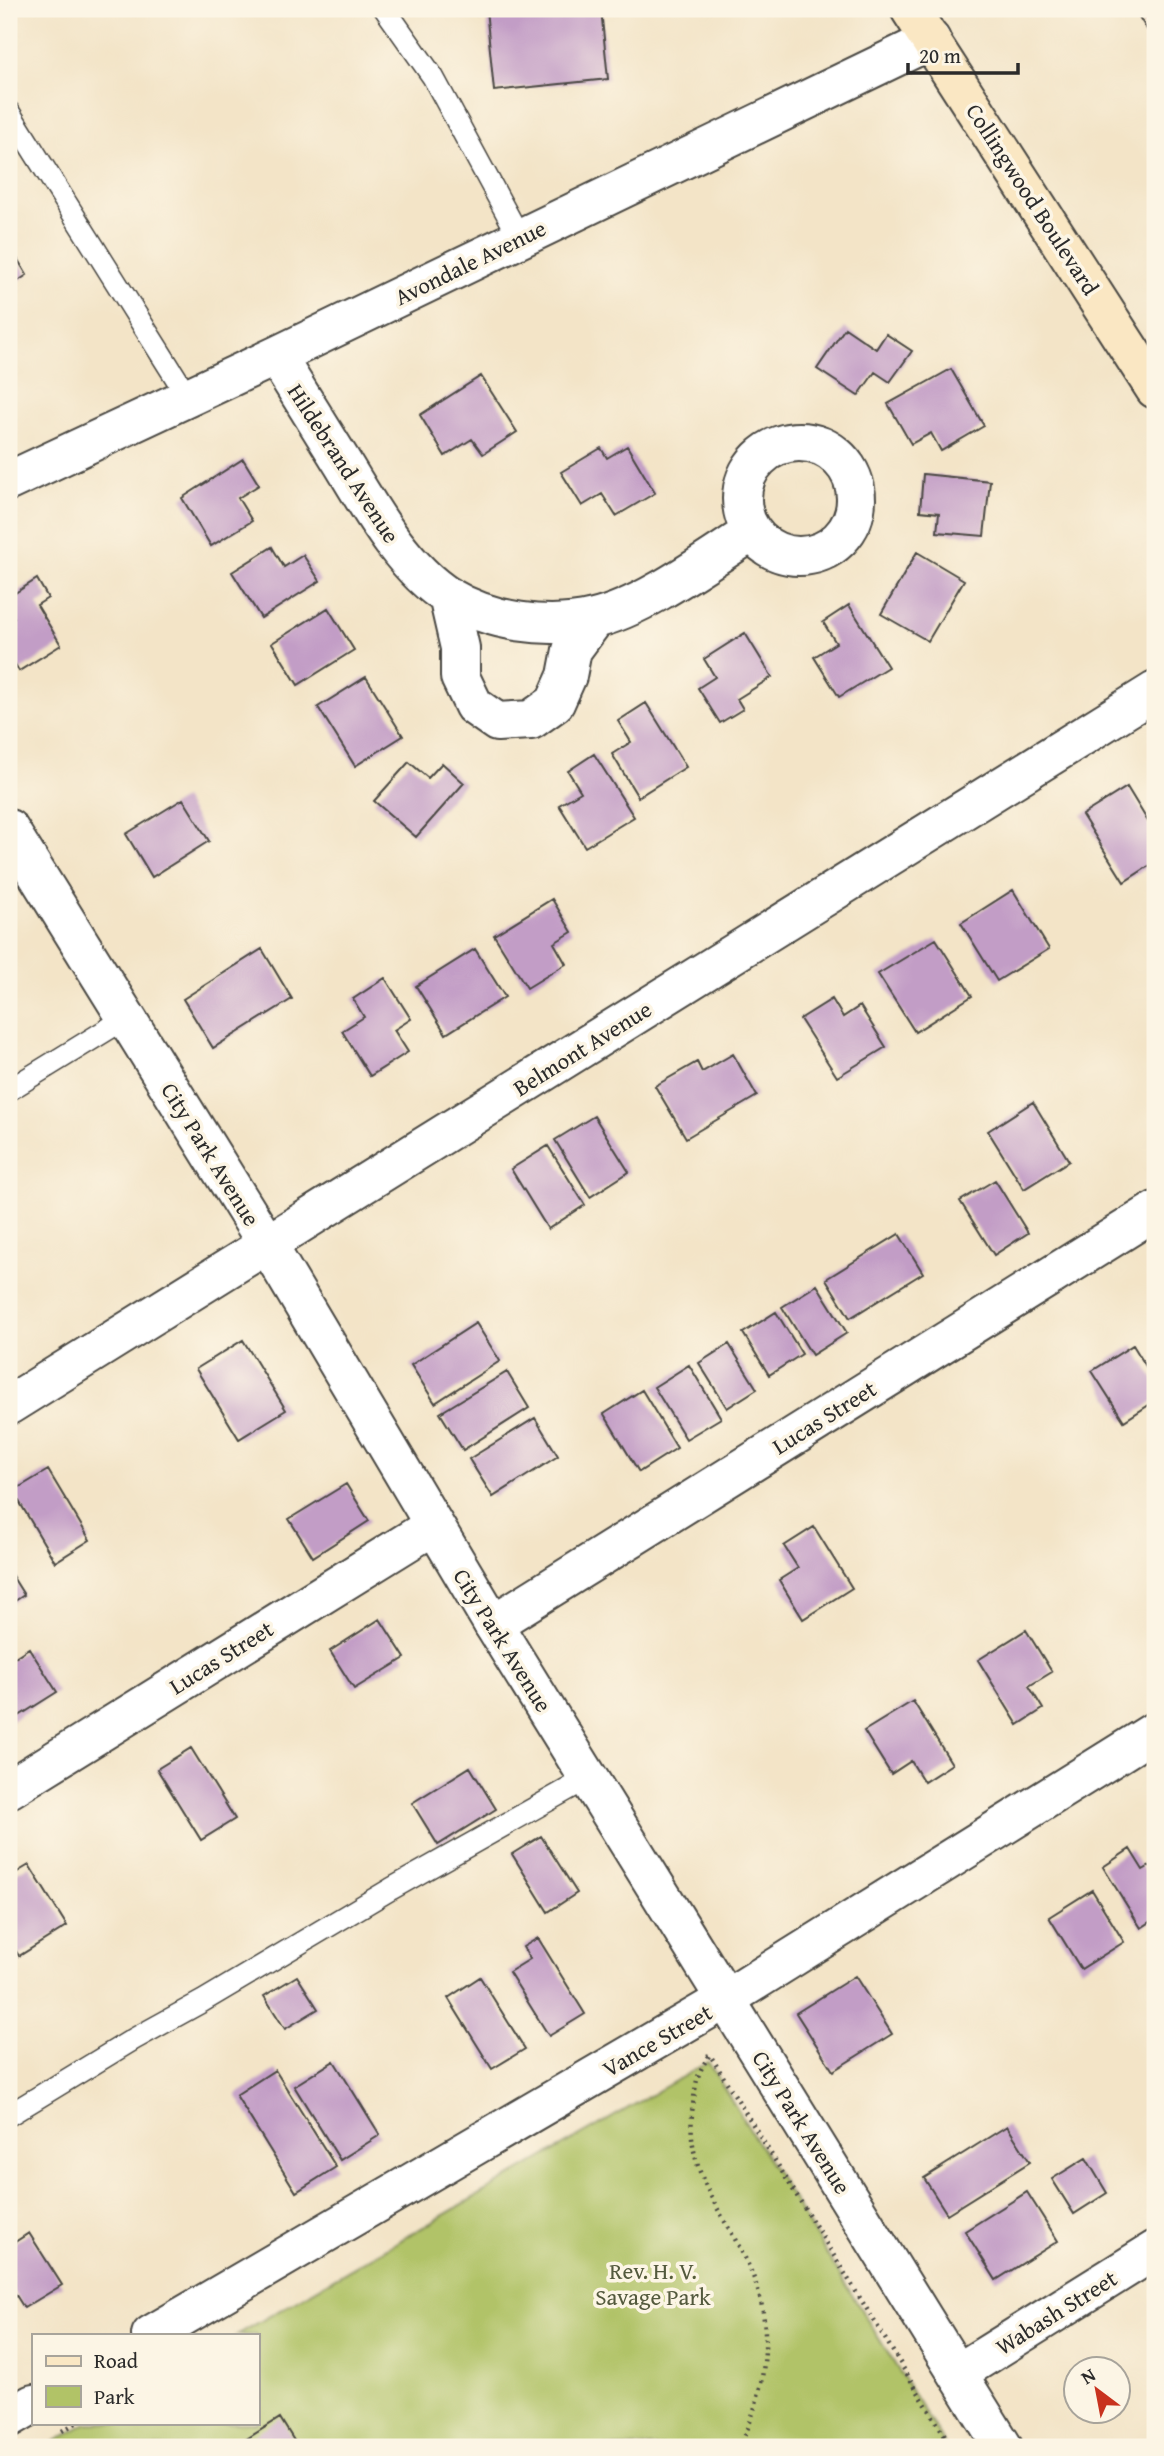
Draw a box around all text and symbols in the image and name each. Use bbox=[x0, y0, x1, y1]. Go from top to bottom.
scale bar bbox=[908, 32, 1019, 76]
text: 20 m bbox=[919, 40, 961, 71]
street label: Collingwood Boulevard bbox=[959, 97, 1108, 302]
street label: Avondale Avenue bbox=[389, 211, 551, 313]
street label: Hildebrand Avenue bbox=[280, 377, 408, 549]
street label: Belmont Avenue bbox=[506, 992, 658, 1104]
street label: City Park Avenue bbox=[154, 1076, 268, 1232]
street label: Lucas Street bbox=[766, 1372, 882, 1462]
street label: City Park Avenue bbox=[446, 1562, 560, 1718]
street label: Lucas Street bbox=[163, 1612, 279, 1702]
street label: Vance Street bbox=[596, 1995, 718, 2085]
street label: City Park Avenue bbox=[745, 2044, 859, 2200]
park label: Rev. H. V. Savage Park bbox=[595, 2254, 711, 2313]
street label: Wabash Street bbox=[989, 2262, 1123, 2362]
legend bbox=[32, 2334, 259, 2424]
text: Road bbox=[94, 2345, 139, 2376]
north arrow bbox=[1062, 2354, 1132, 2424]
text: N bbox=[1075, 2360, 1101, 2391]
text: Park bbox=[94, 2381, 135, 2412]

